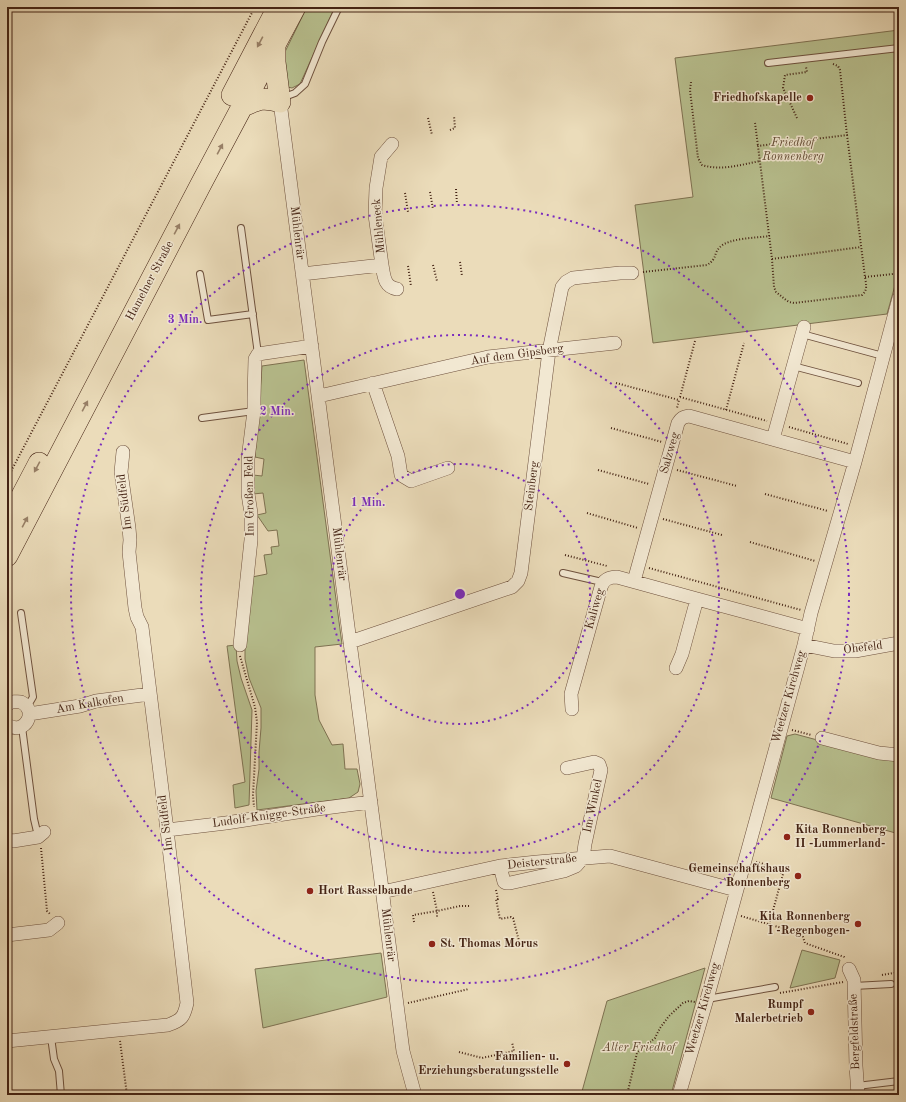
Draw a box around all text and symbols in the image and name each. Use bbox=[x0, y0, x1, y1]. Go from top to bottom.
one-way arrow bbox=[257, 36, 264, 47]
place label: Friedhofskapelle bbox=[713, 92, 802, 104]
marker: Friedhofskapelle bbox=[805, 93, 815, 103]
park label: Friedhof Ronnenberg bbox=[761, 137, 824, 163]
one-way arrow bbox=[216, 144, 223, 155]
street label: Mühleneck bbox=[371, 198, 387, 254]
street label: Mühlenrär bbox=[288, 205, 306, 261]
one-way arrow bbox=[174, 223, 181, 235]
street label: Hamelner Straße bbox=[124, 239, 176, 323]
text: 3 Min. bbox=[168, 314, 202, 326]
street label: Auf dem Gipsberg bbox=[470, 342, 565, 367]
one-way arrow bbox=[82, 401, 88, 412]
text: 2 Min. bbox=[260, 406, 294, 418]
street label: Salzweg bbox=[658, 430, 682, 475]
street label: Im Großen Feld bbox=[243, 455, 257, 537]
street label: Steinberg bbox=[523, 460, 541, 512]
one-way arrow bbox=[34, 461, 41, 472]
street label: Im Südfeld bbox=[116, 473, 134, 531]
text: 1 Min. bbox=[351, 497, 385, 509]
one-way arrow bbox=[22, 516, 28, 527]
street label: Mühlenrär bbox=[330, 526, 348, 582]
centre of rings bbox=[453, 587, 467, 601]
street label: Kaliweg bbox=[583, 587, 607, 631]
street label: Ohefeld bbox=[843, 640, 883, 656]
street label: Weetzer Kirchweg bbox=[770, 649, 808, 745]
street label: Am Kalkofen bbox=[55, 692, 125, 716]
street label: Im Winkel bbox=[581, 778, 605, 834]
street label: Im Südfeld bbox=[157, 794, 175, 852]
street label: Ludolf-Knigge-Straße bbox=[212, 802, 327, 830]
place label: Kita Ronnenberg II -Lummerland- bbox=[795, 824, 886, 850]
marker: Kita Ronnenberg II -Lummerland- bbox=[782, 832, 792, 842]
street label: Deisterstraße bbox=[507, 852, 578, 872]
place label: Gemeinschaftshaus Ronnenberg bbox=[688, 863, 790, 889]
marker: Gemeinschaftshaus Ronnenberg bbox=[793, 871, 803, 881]
place label: Hort Rasselbande bbox=[318, 885, 413, 897]
marker: Hort Rasselbande bbox=[305, 886, 315, 896]
street label: Mühlenrär bbox=[379, 907, 397, 963]
place label: Kita Ronnenberg I -Regenbogen- bbox=[759, 911, 850, 937]
marker: Kita Ronnenberg I -Regenbogen- bbox=[853, 919, 863, 929]
place label: St. Thomas Morus bbox=[440, 938, 538, 950]
marker: St. Thomas Morus bbox=[427, 939, 437, 949]
street label: Weetzer Kirchweg bbox=[684, 961, 722, 1057]
street label: Bergfeldstraße bbox=[848, 993, 862, 1070]
place label: Rumpf Malerbetrieb bbox=[735, 999, 804, 1025]
marker: Rumpf Malerbetrieb bbox=[806, 1007, 816, 1017]
park label: Alter Friedhof bbox=[601, 1042, 678, 1054]
place label: Familien- u. Erziehungsberatungsstelle bbox=[418, 1051, 559, 1077]
marker: Familien- u. Erziehungsberatungsstelle bbox=[562, 1059, 572, 1069]

